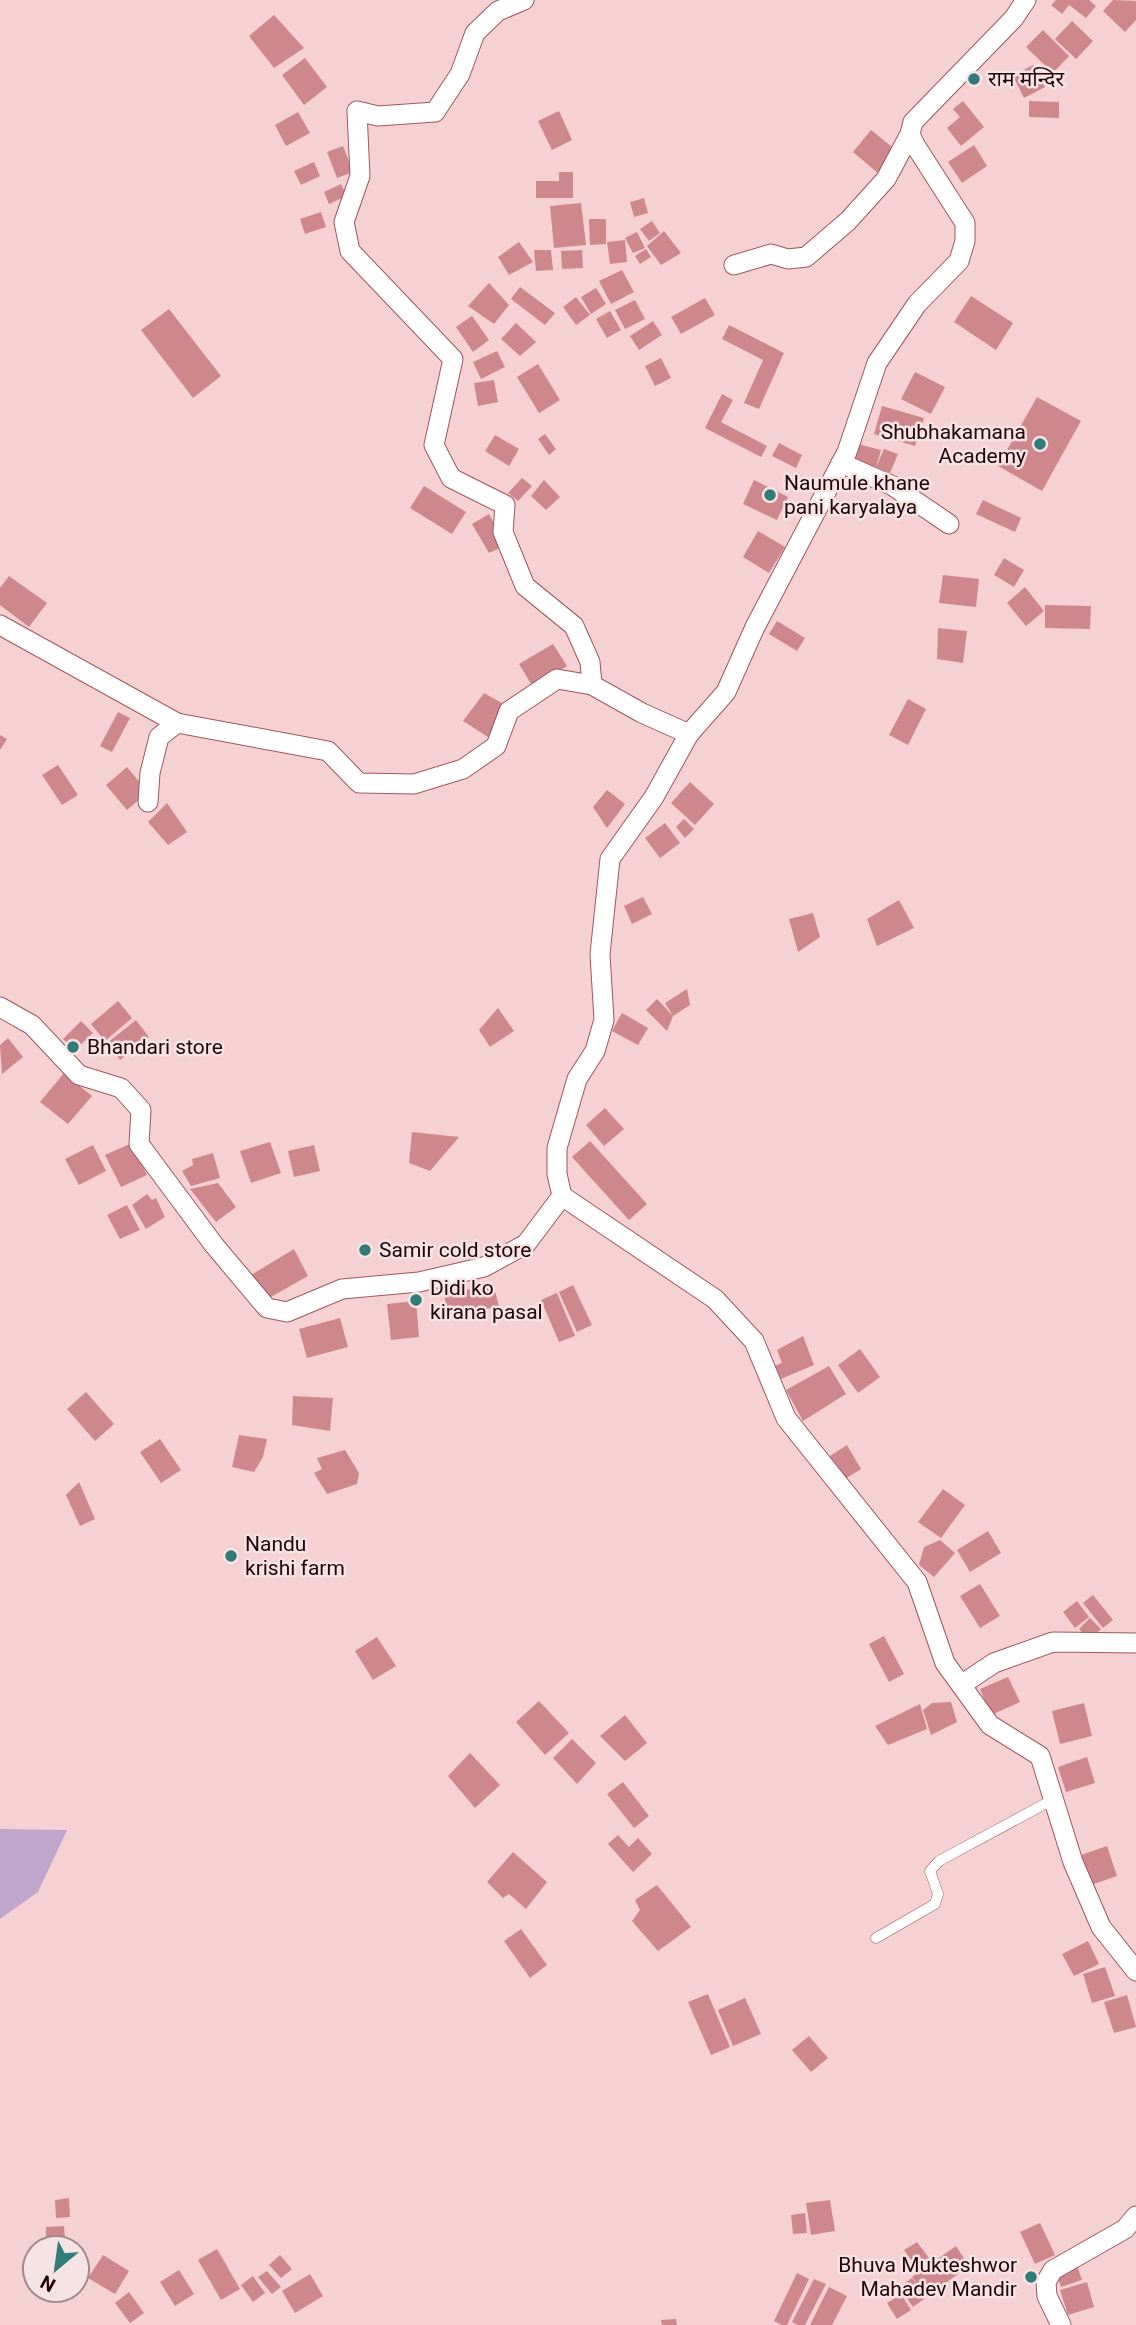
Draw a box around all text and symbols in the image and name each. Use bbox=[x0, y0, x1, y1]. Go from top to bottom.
place label: राम मन्दिर bbox=[988, 67, 1064, 91]
marker: राम मन्दिर bbox=[966, 71, 982, 87]
place label: Shubhakamana Academy bbox=[881, 420, 1026, 468]
marker: Shubhakamana Academy bbox=[1032, 436, 1048, 452]
place label: Naumule khane pani karyalaya bbox=[784, 471, 930, 519]
marker: Naumule khane pani karyalaya bbox=[762, 487, 778, 503]
place label: Bhandari store bbox=[87, 1035, 223, 1059]
marker: Bhandari store bbox=[65, 1039, 81, 1055]
place label: Samir cold store bbox=[379, 1238, 531, 1262]
marker: Samir cold store bbox=[357, 1242, 373, 1258]
place label: Didi ko kirana pasal bbox=[430, 1276, 543, 1324]
marker: Didi ko kirana pasal bbox=[408, 1292, 424, 1308]
place label: Nandu krishi farm bbox=[245, 1532, 345, 1580]
marker: Nandu krishi farm bbox=[223, 1548, 239, 1564]
north arrow bbox=[21, 2234, 91, 2304]
place label: Bhuva Mukteshwor Mahadev Mandir bbox=[838, 2253, 1017, 2301]
marker: Bhuva Mukteshwor Mahadev Mandir bbox=[1023, 2269, 1039, 2285]
text: N bbox=[37, 2270, 59, 2297]

